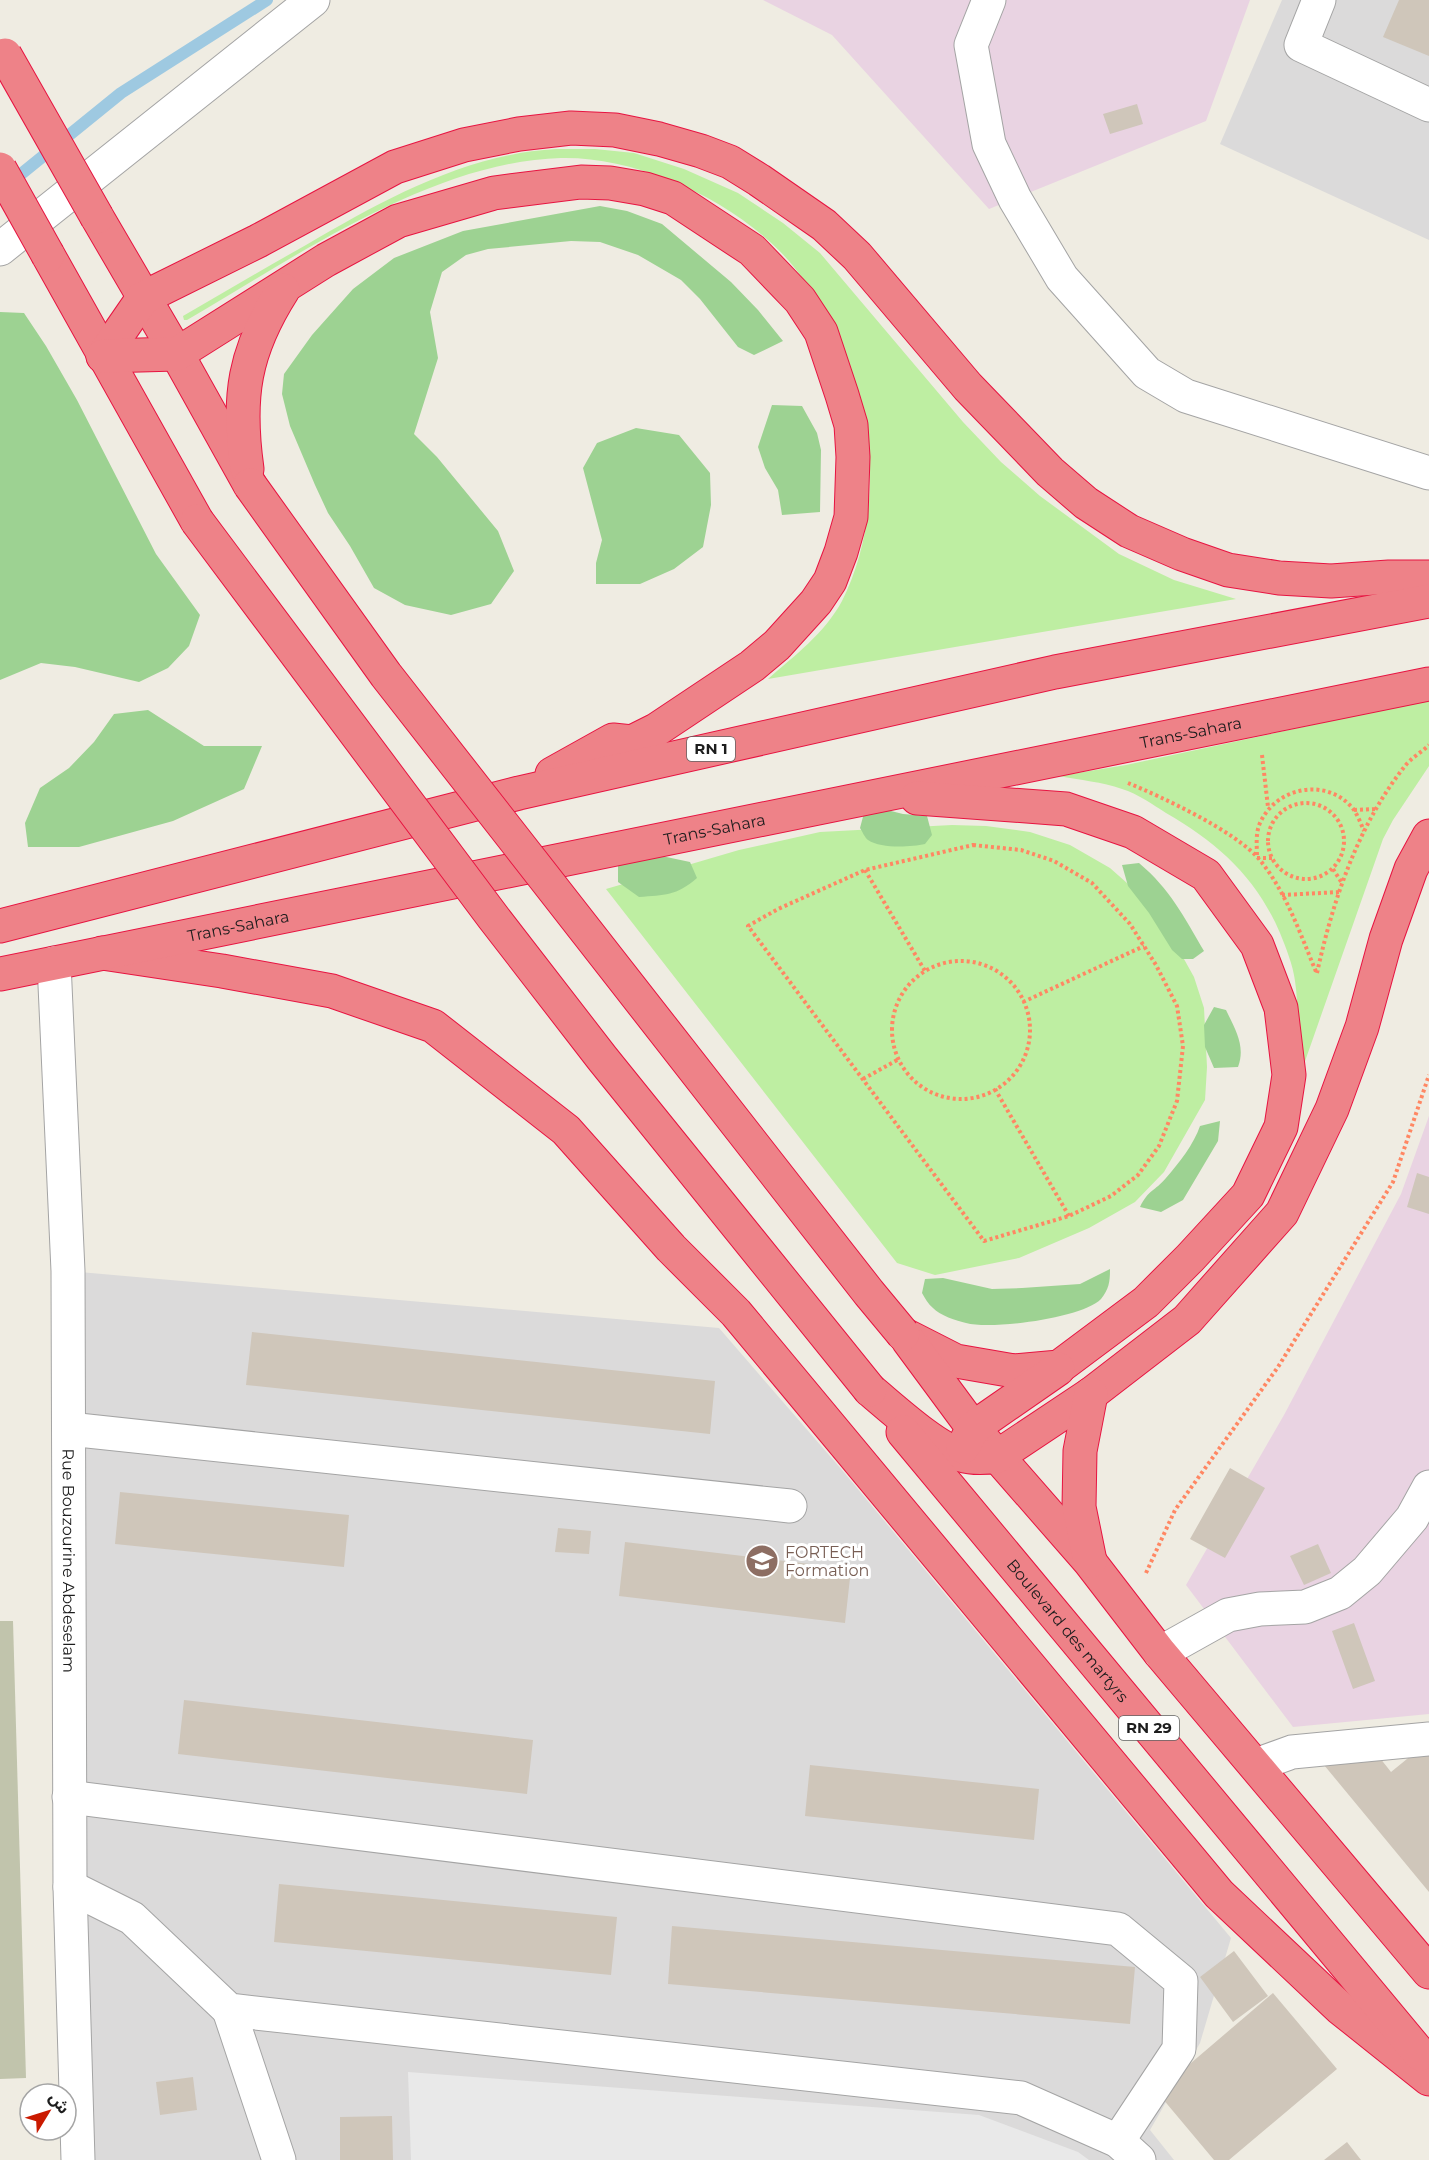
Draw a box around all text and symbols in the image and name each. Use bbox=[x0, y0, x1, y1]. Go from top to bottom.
street label: Trans-Sahara bbox=[1138, 713, 1243, 752]
road number: RN 1 bbox=[687, 737, 735, 761]
street label: Trans-Sahara bbox=[662, 810, 767, 849]
street label: Trans-Sahara bbox=[186, 907, 291, 946]
street label: Rue Bouzourine Abdeselam bbox=[59, 1448, 78, 1673]
school or university icon: FORTECH Formation bbox=[744, 1543, 780, 1579]
place label: FORTECH Formation bbox=[785, 1543, 869, 1580]
street label: Boulevard des martyrs bbox=[1003, 1555, 1133, 1706]
road number: RN 29 bbox=[1119, 1716, 1179, 1740]
north arrow bbox=[18, 2082, 78, 2142]
text: ش bbox=[45, 2089, 74, 2118]

